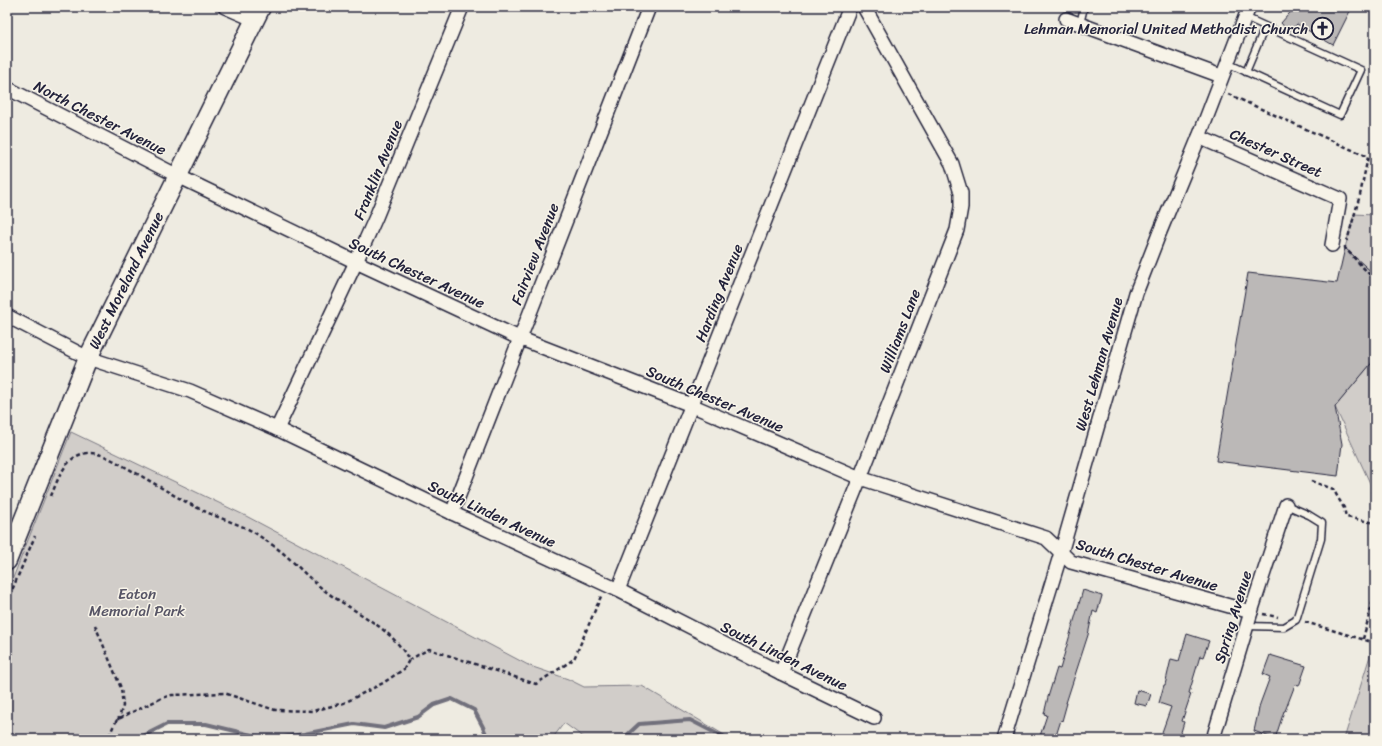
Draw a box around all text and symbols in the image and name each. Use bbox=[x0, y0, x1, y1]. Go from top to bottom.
place label: Lehman Memorial United Methodist Church bbox=[1024, 16, 1308, 42]
church icon: Lehman Memorial United Methodist Church bbox=[1310, 16, 1336, 42]
street label: North Chester Avenue bbox=[29, 73, 171, 163]
street label: Franklin Avenue bbox=[346, 116, 410, 224]
street label: Chester Street bbox=[1225, 121, 1327, 185]
street label: Fairview Avenue bbox=[504, 199, 566, 309]
street label: West Moreland Avenue bbox=[81, 207, 171, 354]
street label: South Chester Avenue bbox=[345, 230, 490, 316]
street label: Harding Avenue bbox=[687, 240, 751, 346]
street label: Williams Lane bbox=[872, 285, 928, 377]
street label: West Lehman Avenue bbox=[1067, 294, 1131, 434]
street label: South Chester Avenue bbox=[642, 358, 788, 440]
street label: South Linden Avenue bbox=[424, 473, 561, 555]
street label: South Chester Avenue bbox=[1073, 531, 1222, 599]
street label: Spring Avenue bbox=[1207, 567, 1260, 667]
park label: Eaton Memorial Park bbox=[89, 581, 185, 624]
street label: South Linden Avenue bbox=[716, 614, 852, 698]

